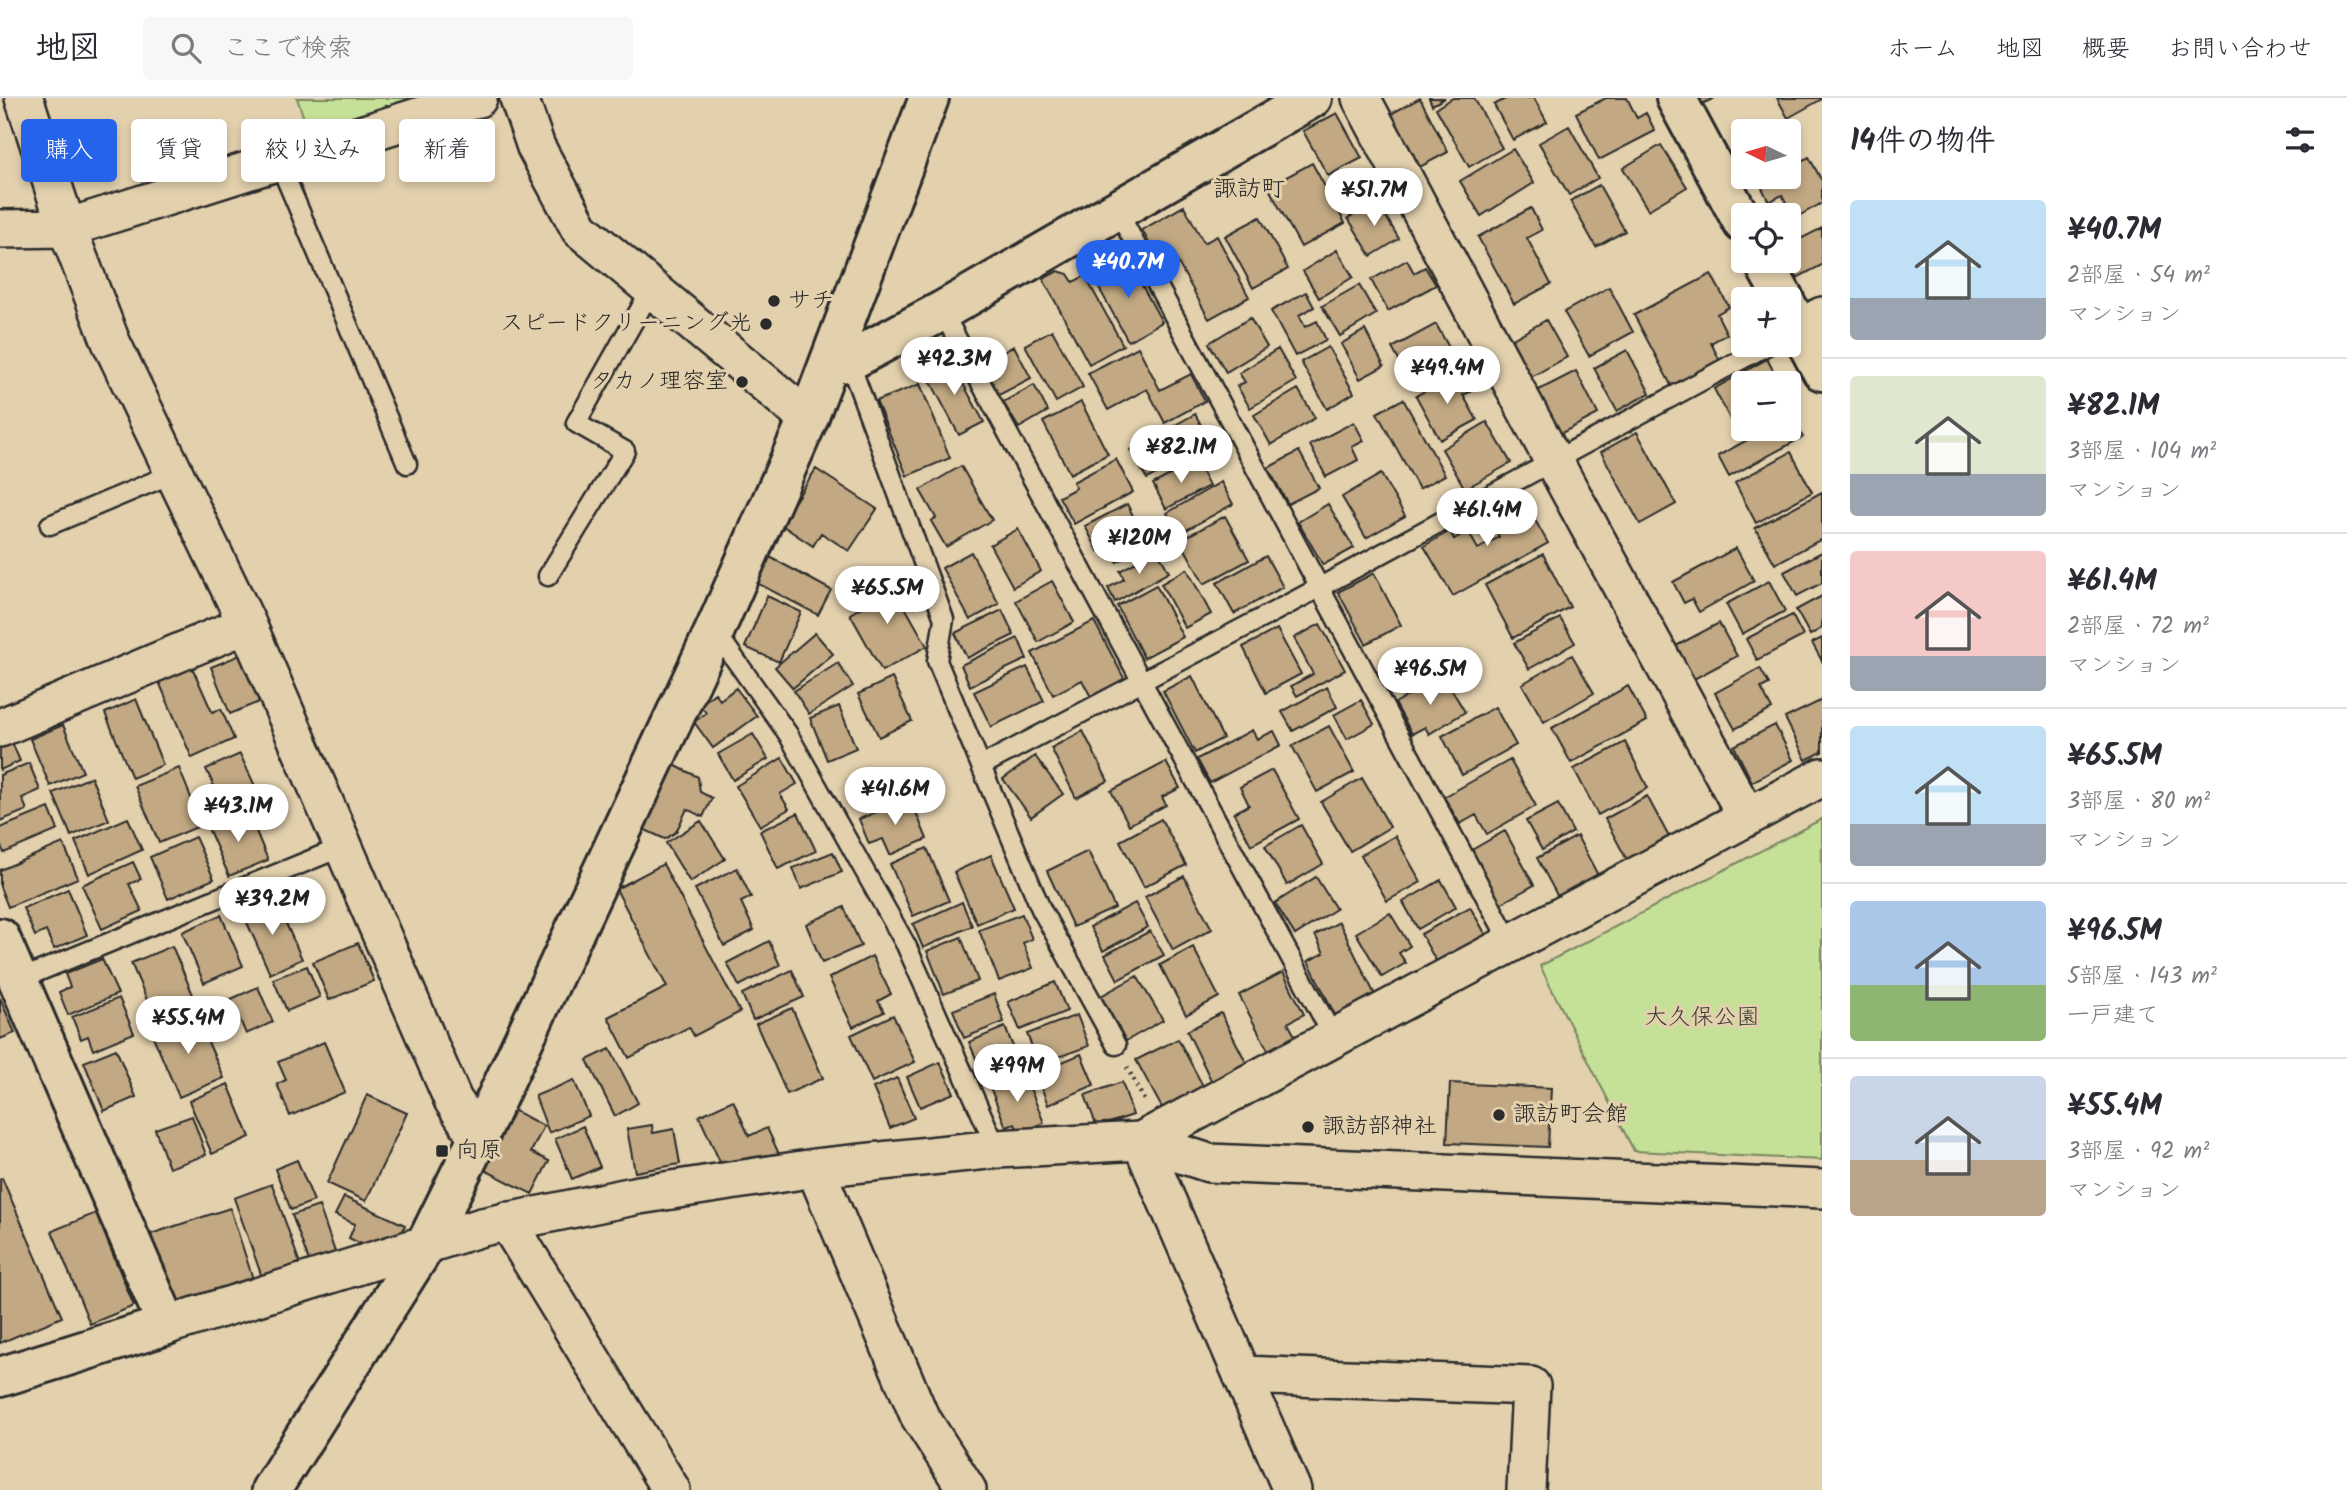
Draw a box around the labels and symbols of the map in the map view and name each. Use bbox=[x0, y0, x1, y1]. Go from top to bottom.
north arrow bbox=[1731, 119, 1801, 189]
pin: ¥51.7M bbox=[1317, 169, 1431, 228]
district label: 諏訪町 bbox=[1213, 170, 1285, 209]
pin: ¥40.7M bbox=[1071, 240, 1185, 300]
place label: サチ bbox=[788, 283, 834, 319]
marker: サチ bbox=[766, 293, 782, 309]
place label: スピードクリーニング光 bbox=[500, 306, 752, 342]
marker: スピードクリーニング光 bbox=[758, 316, 774, 332]
pin: ¥92.3M bbox=[897, 338, 1011, 397]
pin: ¥49.4M bbox=[1390, 346, 1504, 406]
place label: タカノ理容室 bbox=[590, 364, 728, 400]
marker: タカノ理容室 bbox=[734, 374, 750, 390]
pin: ¥82.1M bbox=[1124, 426, 1238, 485]
pin: ¥61.4M bbox=[1430, 489, 1544, 548]
pin: ¥120M bbox=[1090, 517, 1188, 576]
pin: ¥65.5M bbox=[830, 566, 944, 626]
pin: ¥96.5M bbox=[1373, 648, 1487, 707]
pin: ¥41.6M bbox=[838, 768, 952, 827]
pin: ¥43.1M bbox=[181, 784, 295, 844]
pin: ¥39.2M bbox=[215, 878, 329, 937]
pin: ¥55.4M bbox=[131, 996, 245, 1056]
park label: 大久保公園 bbox=[1645, 1000, 1760, 1036]
pin: ¥99M bbox=[976, 1044, 1058, 1104]
place label: 諏訪町会館 bbox=[1513, 1097, 1628, 1133]
marker: 諏訪町会館 bbox=[1491, 1107, 1507, 1123]
place label: 諏訪部神社 bbox=[1322, 1109, 1437, 1145]
marker: 諏訪部神社 bbox=[1300, 1119, 1316, 1135]
place label: 向原 bbox=[456, 1133, 502, 1169]
marker: 向原 bbox=[434, 1143, 450, 1159]

